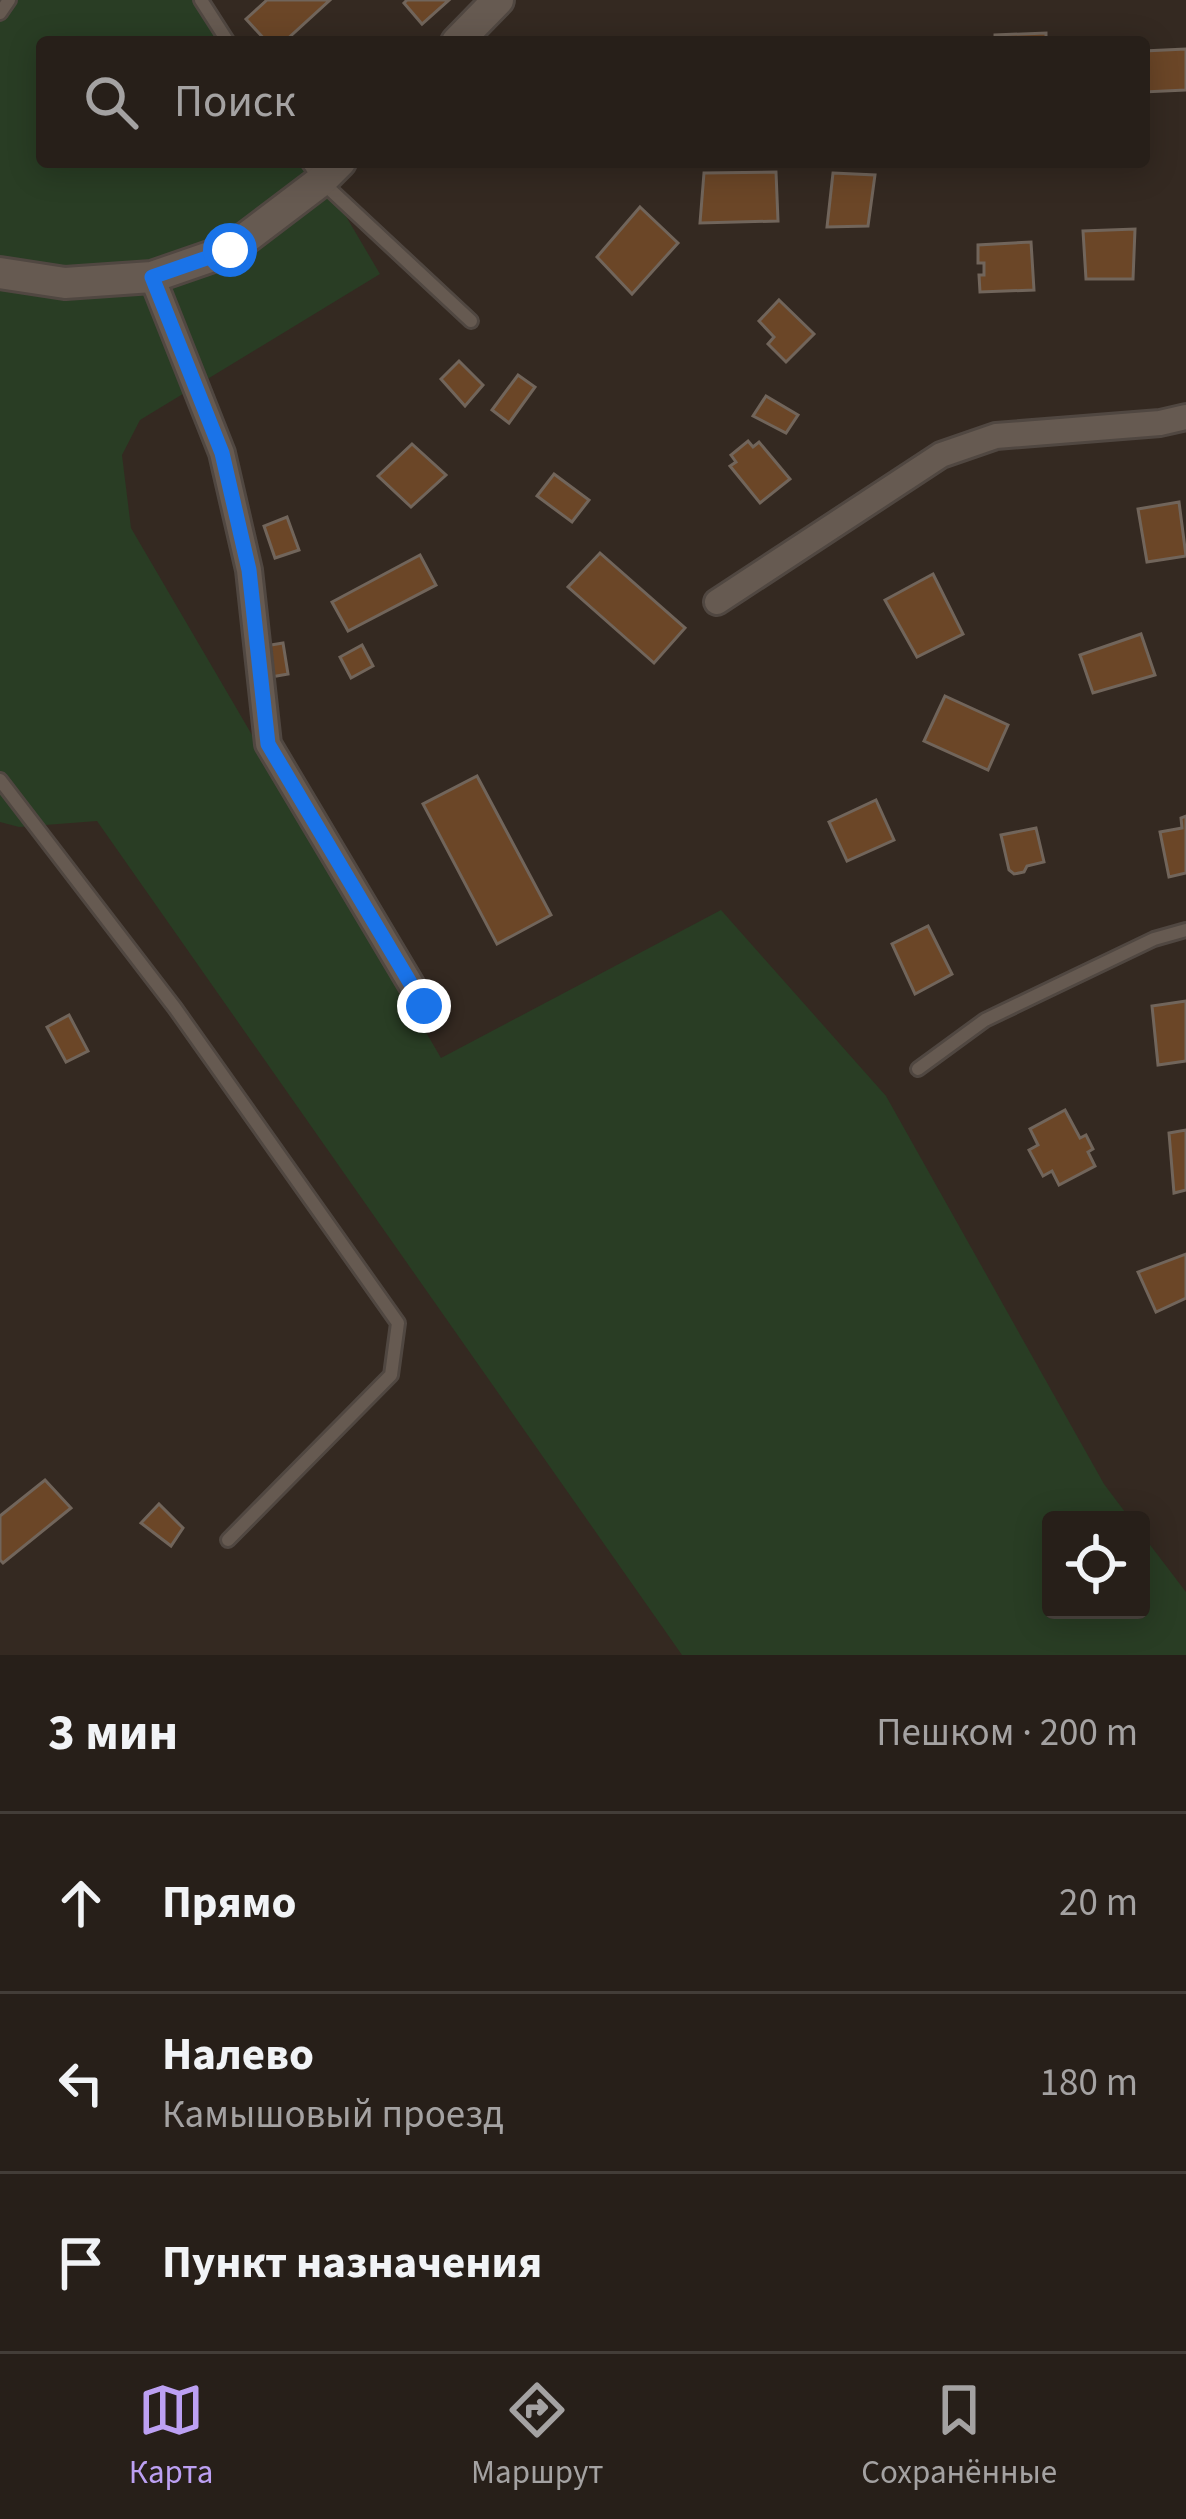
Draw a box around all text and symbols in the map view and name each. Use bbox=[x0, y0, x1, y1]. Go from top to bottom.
search box bbox=[36, 36, 1150, 168]
icon: search bbox=[78, 69, 144, 135]
text: Поиск bbox=[174, 70, 296, 134]
route start bbox=[203, 223, 257, 277]
route end bbox=[397, 979, 451, 1033]
map controls bbox=[1042, 1511, 1150, 1619]
button: locate bbox=[1042, 1511, 1150, 1619]
text: 3 мин bbox=[48, 1697, 178, 1769]
text: Пешком · 200 m bbox=[876, 1705, 1138, 1761]
icon: ahead bbox=[48, 1870, 114, 1936]
text: Прямо bbox=[162, 1871, 296, 1935]
text: 20 m bbox=[1059, 1875, 1138, 1931]
text: Налево bbox=[162, 2023, 314, 2087]
icon: left bbox=[48, 2050, 114, 2116]
text: 180 m bbox=[1040, 2055, 1138, 2111]
text: Камышовый проезд bbox=[162, 2087, 504, 2143]
icon: arrive bbox=[48, 2230, 114, 2296]
text: Пункт назначения bbox=[162, 2231, 542, 2295]
tab: Карта bbox=[129, 2377, 213, 2496]
tab: Маршрут bbox=[471, 2377, 604, 2496]
tab: Сохранённые bbox=[861, 2377, 1057, 2496]

